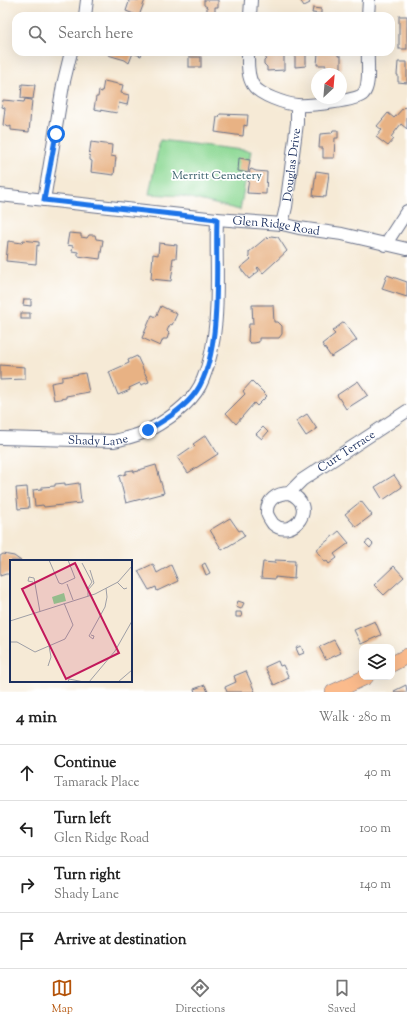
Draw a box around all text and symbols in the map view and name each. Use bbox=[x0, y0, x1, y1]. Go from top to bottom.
search box bbox=[12, 12, 395, 56]
icon: search bbox=[26, 23, 48, 45]
text: Search here bbox=[58, 24, 133, 45]
north arrow bbox=[311, 68, 347, 104]
route start bbox=[47, 125, 65, 143]
street label: Douglas Drive bbox=[279, 127, 306, 203]
park label: Merritt Cemetery bbox=[172, 167, 262, 185]
street label: Glen Ridge Road bbox=[232, 212, 321, 241]
route end bbox=[139, 421, 157, 439]
street label: Curt Terrace bbox=[314, 426, 380, 477]
street label: Shady Lane bbox=[68, 430, 130, 451]
inset map bbox=[10, 560, 132, 682]
map controls bbox=[359, 644, 395, 680]
button: layers bbox=[359, 644, 395, 680]
text: 4 min bbox=[16, 706, 57, 730]
text: Walk · 280 m bbox=[319, 709, 391, 727]
text: Continue bbox=[54, 753, 116, 774]
icon: ahead bbox=[16, 762, 38, 784]
text: 40 m bbox=[364, 764, 391, 782]
text: Tamarack Place bbox=[54, 774, 140, 792]
text: Turn left bbox=[54, 809, 111, 830]
icon: left bbox=[16, 818, 38, 840]
text: 100 m bbox=[359, 820, 391, 838]
text: Glen Ridge Road bbox=[54, 830, 149, 848]
text: Turn right bbox=[54, 865, 120, 886]
icon: right bbox=[16, 874, 38, 896]
text: 140 m bbox=[360, 876, 391, 894]
text: Shady Lane bbox=[54, 886, 119, 904]
icon: arrive bbox=[16, 930, 38, 952]
text: Arrive at destination bbox=[54, 930, 187, 951]
tab: Map bbox=[51, 977, 73, 1017]
tab: Directions bbox=[176, 977, 225, 1017]
tab: Saved bbox=[328, 977, 356, 1017]

